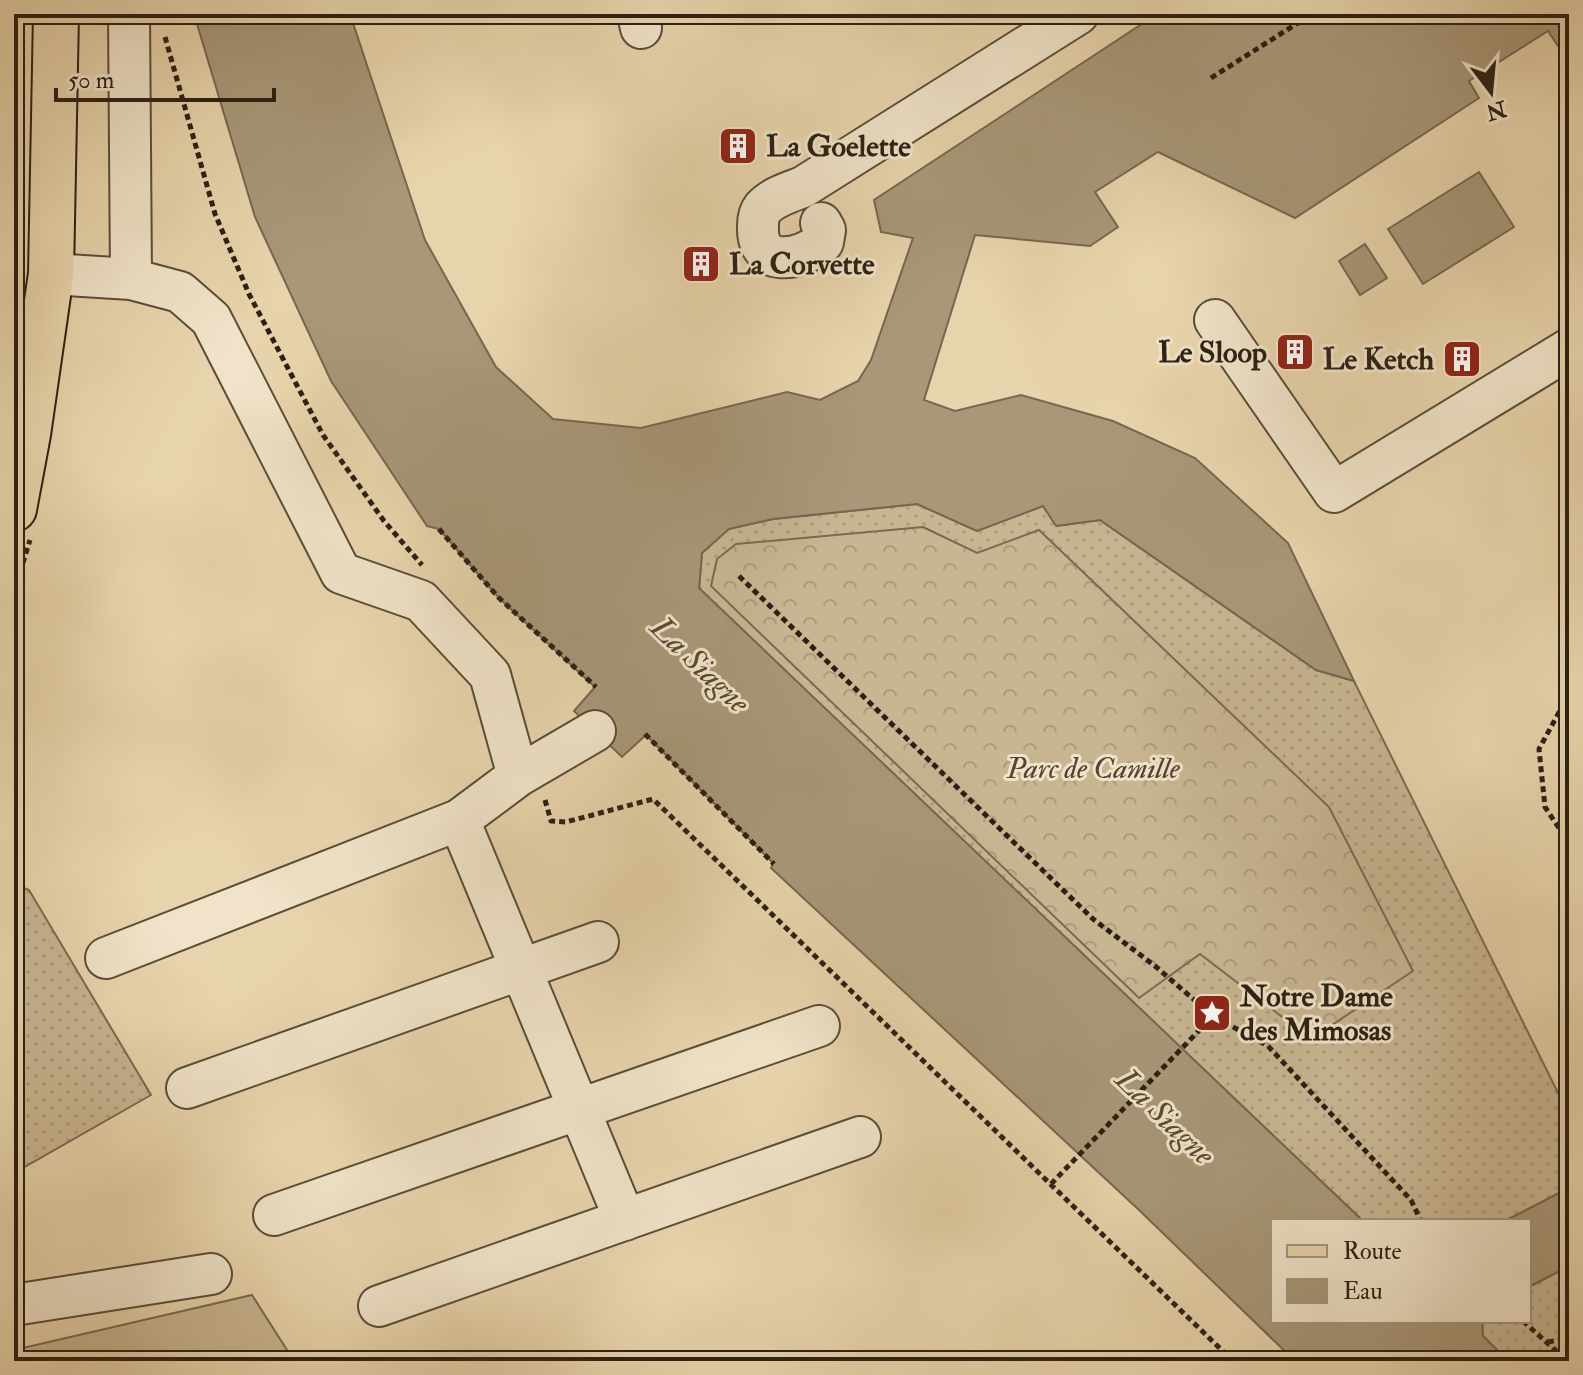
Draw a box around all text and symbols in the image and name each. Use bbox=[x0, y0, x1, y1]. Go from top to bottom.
scale bar bbox=[56, 52, 274, 102]
north arrow bbox=[1451, 52, 1531, 132]
text: 50 m bbox=[68, 65, 115, 96]
text: N bbox=[1483, 94, 1511, 127]
building icon: La Goelette bbox=[717, 125, 759, 167]
place label: La Goelette bbox=[766, 128, 911, 165]
building icon: La Corvette bbox=[680, 243, 722, 285]
place label: La Corvette bbox=[729, 246, 875, 283]
building icon: Le Sloop bbox=[1274, 331, 1316, 373]
place label: Le Sloop bbox=[1158, 334, 1267, 371]
building icon: Le Ketch bbox=[1441, 338, 1483, 380]
place label: Le Ketch bbox=[1323, 341, 1434, 378]
water label: La Siagne bbox=[640, 606, 758, 722]
park label: Parc de Camille bbox=[1005, 750, 1181, 787]
place label: Notre Dame des Mimosas bbox=[1239, 978, 1393, 1049]
place icon: Notre Dame des Mimosas bbox=[1191, 992, 1233, 1034]
water label: La Siagne bbox=[1105, 1058, 1223, 1174]
legend bbox=[1271, 1219, 1531, 1323]
text: Route bbox=[1343, 1236, 1402, 1267]
text: Eau bbox=[1343, 1276, 1383, 1307]

